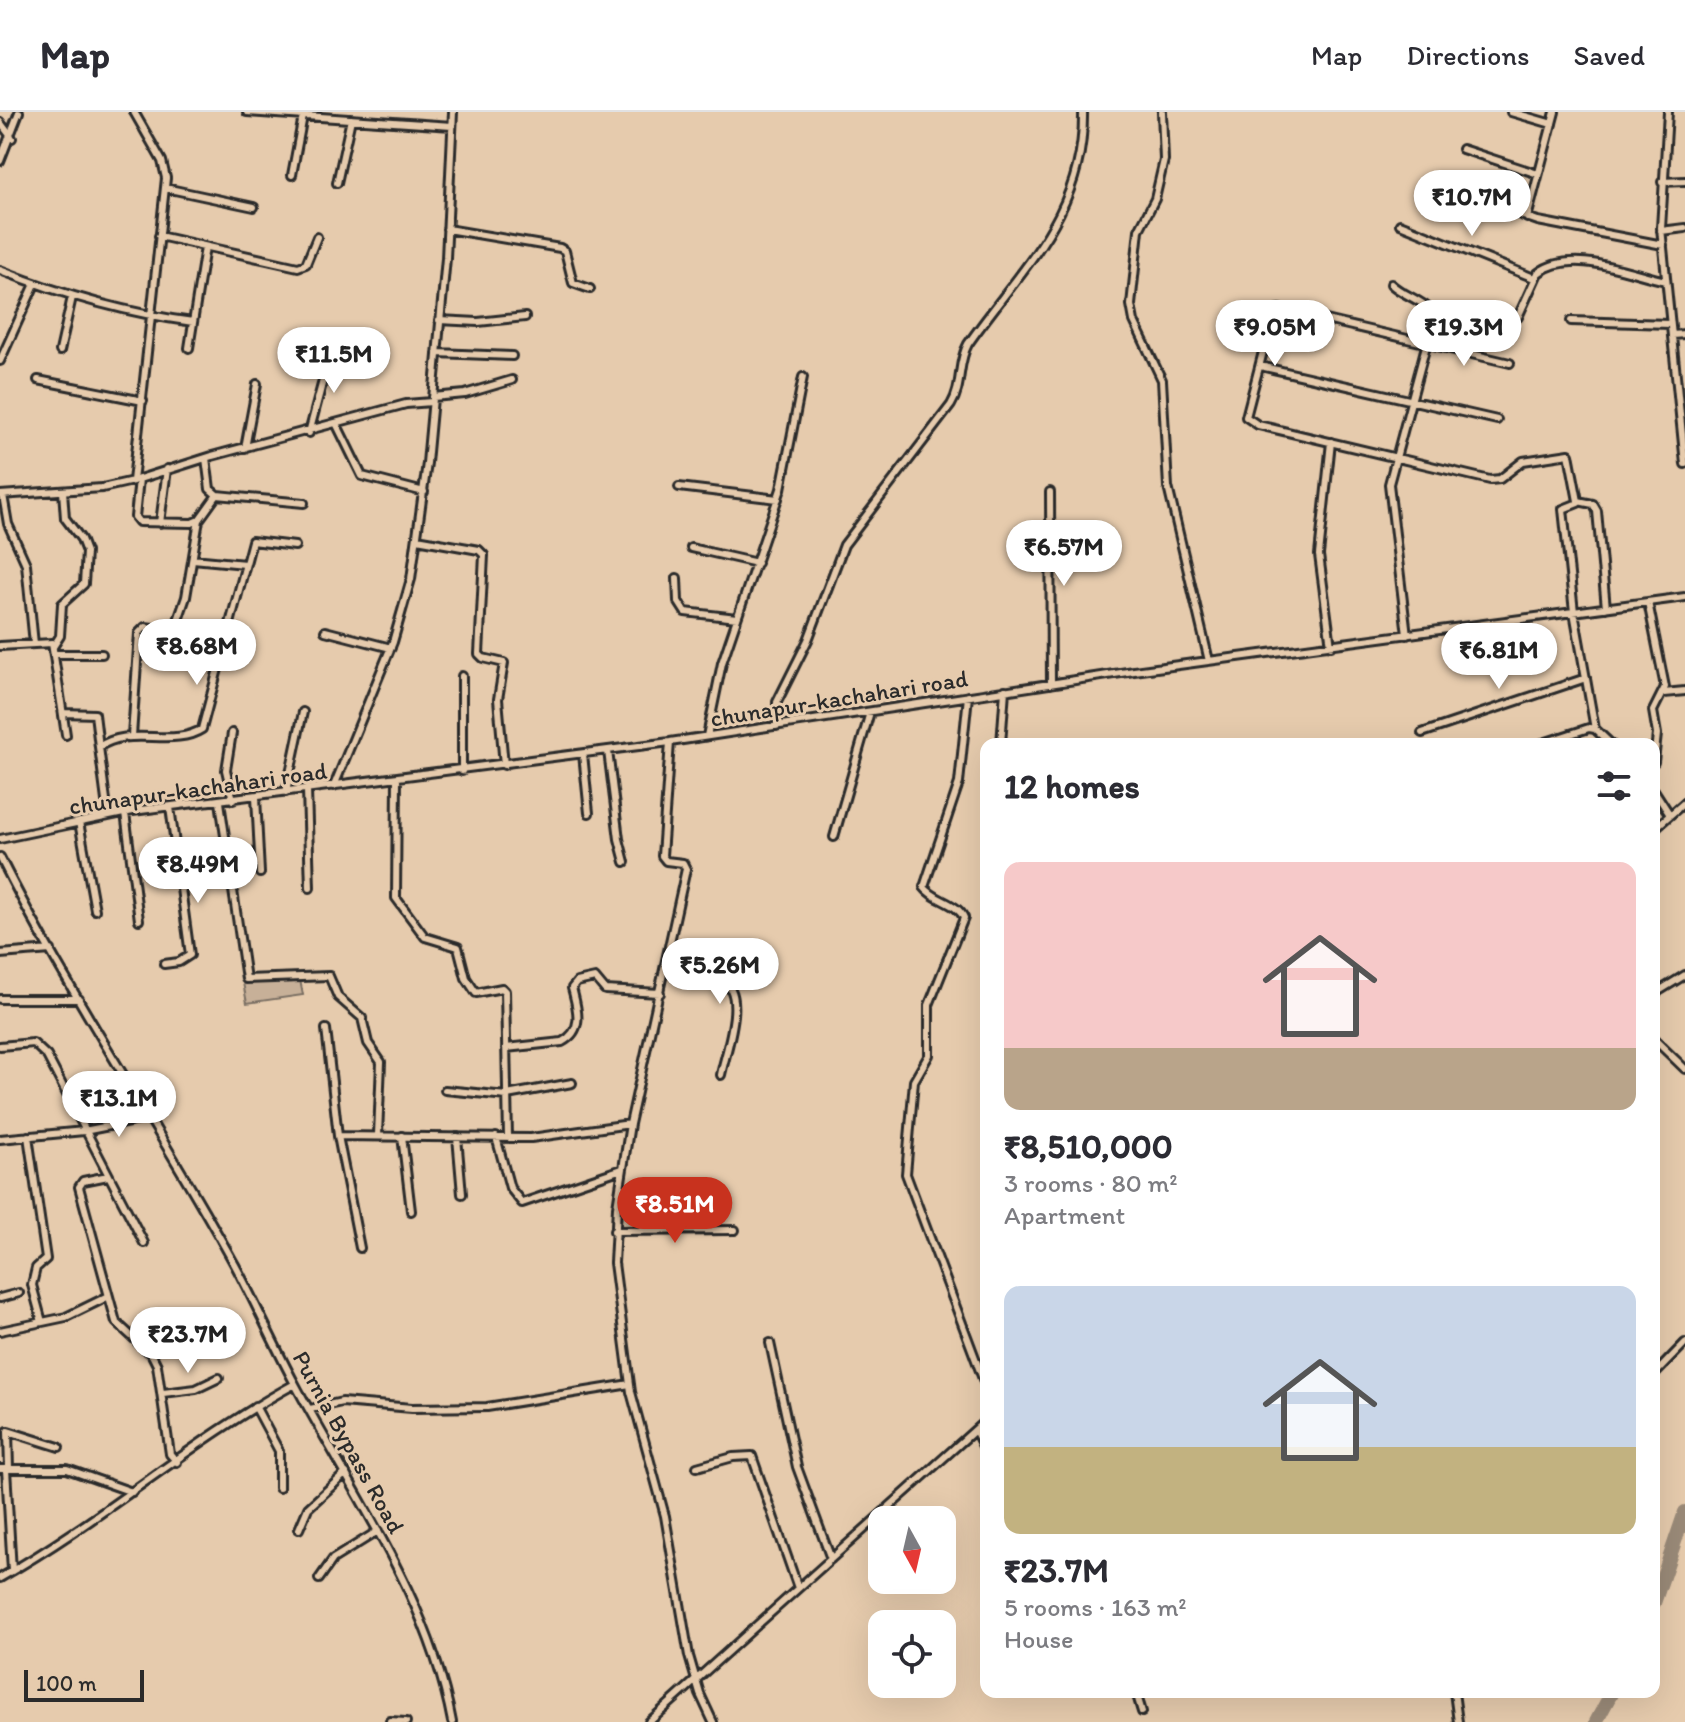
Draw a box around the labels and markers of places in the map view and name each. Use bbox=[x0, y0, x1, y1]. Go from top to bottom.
pin: ₹10.7M bbox=[1407, 170, 1537, 238]
pin: ₹9.05M bbox=[1210, 300, 1340, 368]
pin: ₹19.3M bbox=[1399, 300, 1529, 368]
pin: ₹11.5M bbox=[269, 327, 399, 395]
pin: ₹6.57M bbox=[999, 520, 1129, 588]
pin: ₹8.68M bbox=[132, 619, 262, 687]
pin: ₹6.81M bbox=[1434, 623, 1564, 691]
pin: ₹8.49M bbox=[133, 837, 263, 905]
pin: ₹5.26M bbox=[655, 938, 785, 1006]
pin: ₹13.1M bbox=[54, 1071, 184, 1139]
pin: ₹8.51M bbox=[610, 1177, 740, 1245]
pin: ₹23.7M bbox=[123, 1307, 253, 1375]

